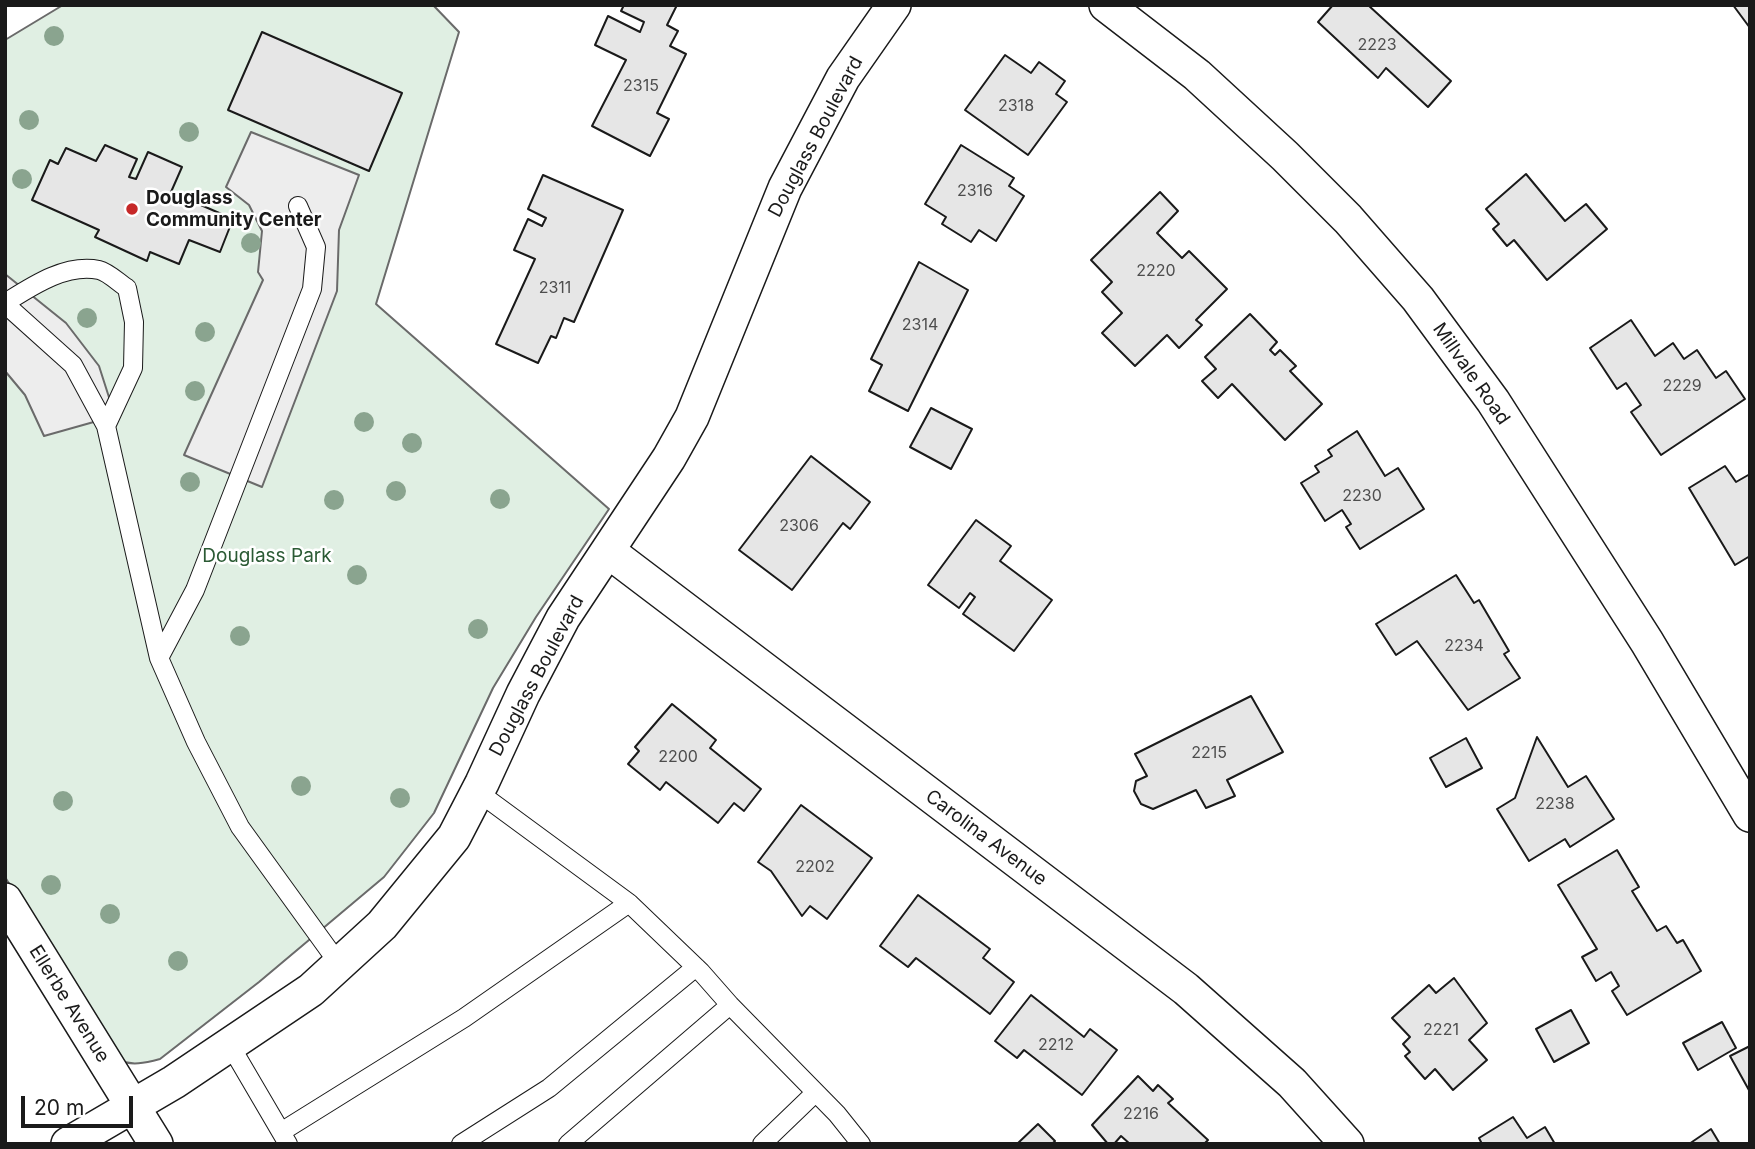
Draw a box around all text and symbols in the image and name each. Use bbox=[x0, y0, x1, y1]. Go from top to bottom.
house number: 2223 bbox=[1357, 35, 1397, 55]
street label: Douglass Boulevard bbox=[764, 53, 868, 221]
house number: 2315 bbox=[623, 76, 659, 96]
house number: 2318 bbox=[998, 96, 1034, 116]
house number: 2316 bbox=[957, 181, 993, 201]
place label: Douglass Community Center bbox=[146, 187, 322, 231]
marker: Douglass Community Center bbox=[124, 201, 140, 217]
house number: 2220 bbox=[1136, 261, 1176, 281]
house number: 2311 bbox=[539, 278, 571, 298]
house number: 2314 bbox=[902, 315, 938, 335]
street label: Millvale Road bbox=[1427, 319, 1515, 429]
house number: 2229 bbox=[1662, 376, 1702, 396]
house number: 2230 bbox=[1342, 486, 1382, 506]
house number: 2306 bbox=[779, 516, 819, 536]
park label: Douglass Park bbox=[202, 545, 332, 567]
street label: Douglass Boulevard bbox=[485, 592, 589, 760]
house number: 2234 bbox=[1444, 636, 1484, 656]
house number: 2215 bbox=[1191, 743, 1227, 763]
house number: 2200 bbox=[658, 747, 698, 767]
street label: Carolina Avenue bbox=[921, 785, 1051, 891]
house number: 2238 bbox=[1535, 794, 1575, 814]
house number: 2202 bbox=[795, 857, 835, 877]
street label: Ellerbe Avenue bbox=[24, 941, 114, 1067]
house number: 2221 bbox=[1423, 1020, 1459, 1040]
house number: 2212 bbox=[1038, 1035, 1074, 1055]
scale bar bbox=[24, 1082, 136, 1126]
text: 20 m bbox=[34, 1095, 84, 1120]
house number: 2216 bbox=[1123, 1104, 1159, 1124]

